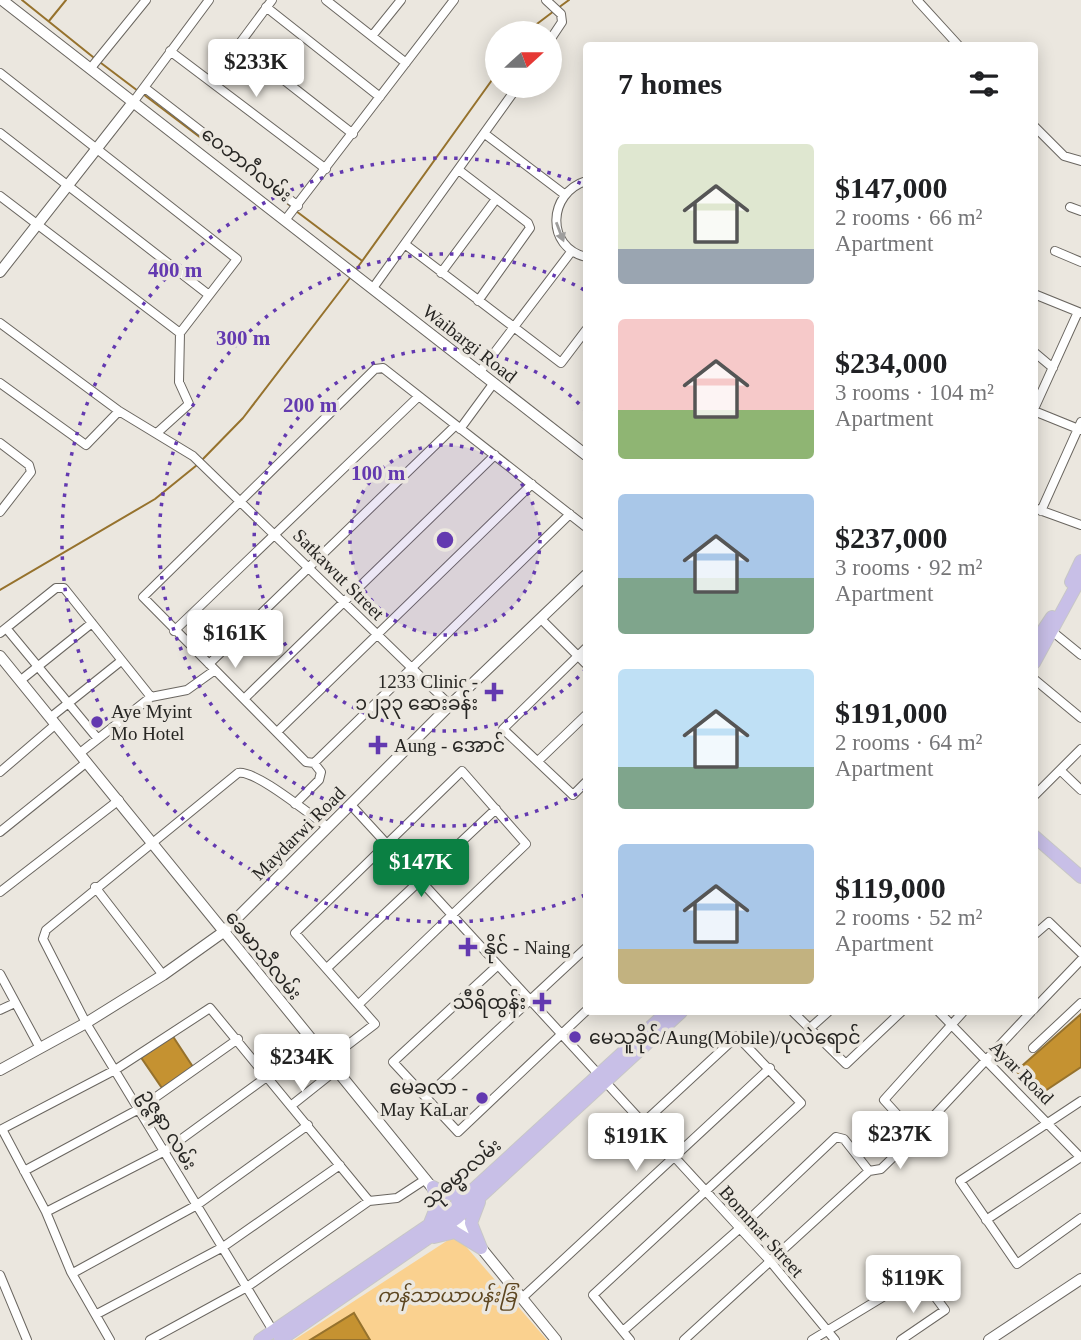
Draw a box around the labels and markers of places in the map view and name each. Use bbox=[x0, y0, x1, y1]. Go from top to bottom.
pin: $233K bbox=[207, 40, 305, 99]
centre of rings bbox=[433, 528, 457, 552]
pin: $161K bbox=[186, 610, 284, 670]
place label: 1233 Clinic - ၁၂၃၃ ဆေးခန်း bbox=[355, 671, 478, 719]
marker: 1233 Clinic - ၁၂၃၃ ဆေးခန်း bbox=[484, 682, 504, 702]
place label: Aye Myint Mo Hotel bbox=[111, 701, 193, 744]
marker: Aye Myint Mo Hotel bbox=[89, 714, 105, 730]
place label: Aung - အောင် bbox=[394, 731, 505, 756]
marker: Aung - အောင် bbox=[368, 735, 388, 755]
pin: $147K bbox=[372, 839, 470, 899]
place label: နိုင် - Naing bbox=[484, 933, 571, 964]
marker: နိုင် - Naing bbox=[458, 937, 478, 957]
place label: သီရိထွန်း bbox=[453, 988, 526, 1018]
marker: သီရိထွန်း bbox=[532, 992, 552, 1012]
place label: မေသူခိုင်/Aung(Mobile)/ပုလဲရောင် bbox=[589, 1023, 861, 1054]
marker: မေသူခိုင်/Aung(Mobile)/ပုလဲရောင် bbox=[567, 1029, 583, 1045]
pin: $234K bbox=[253, 1034, 351, 1094]
place label: မေခလာ - May KaLar bbox=[380, 1077, 469, 1120]
marker: မေခလာ - May KaLar bbox=[474, 1090, 490, 1106]
pin: $237K bbox=[851, 1112, 949, 1171]
pin: $191K bbox=[587, 1114, 685, 1173]
pin: $119K bbox=[864, 1256, 962, 1315]

